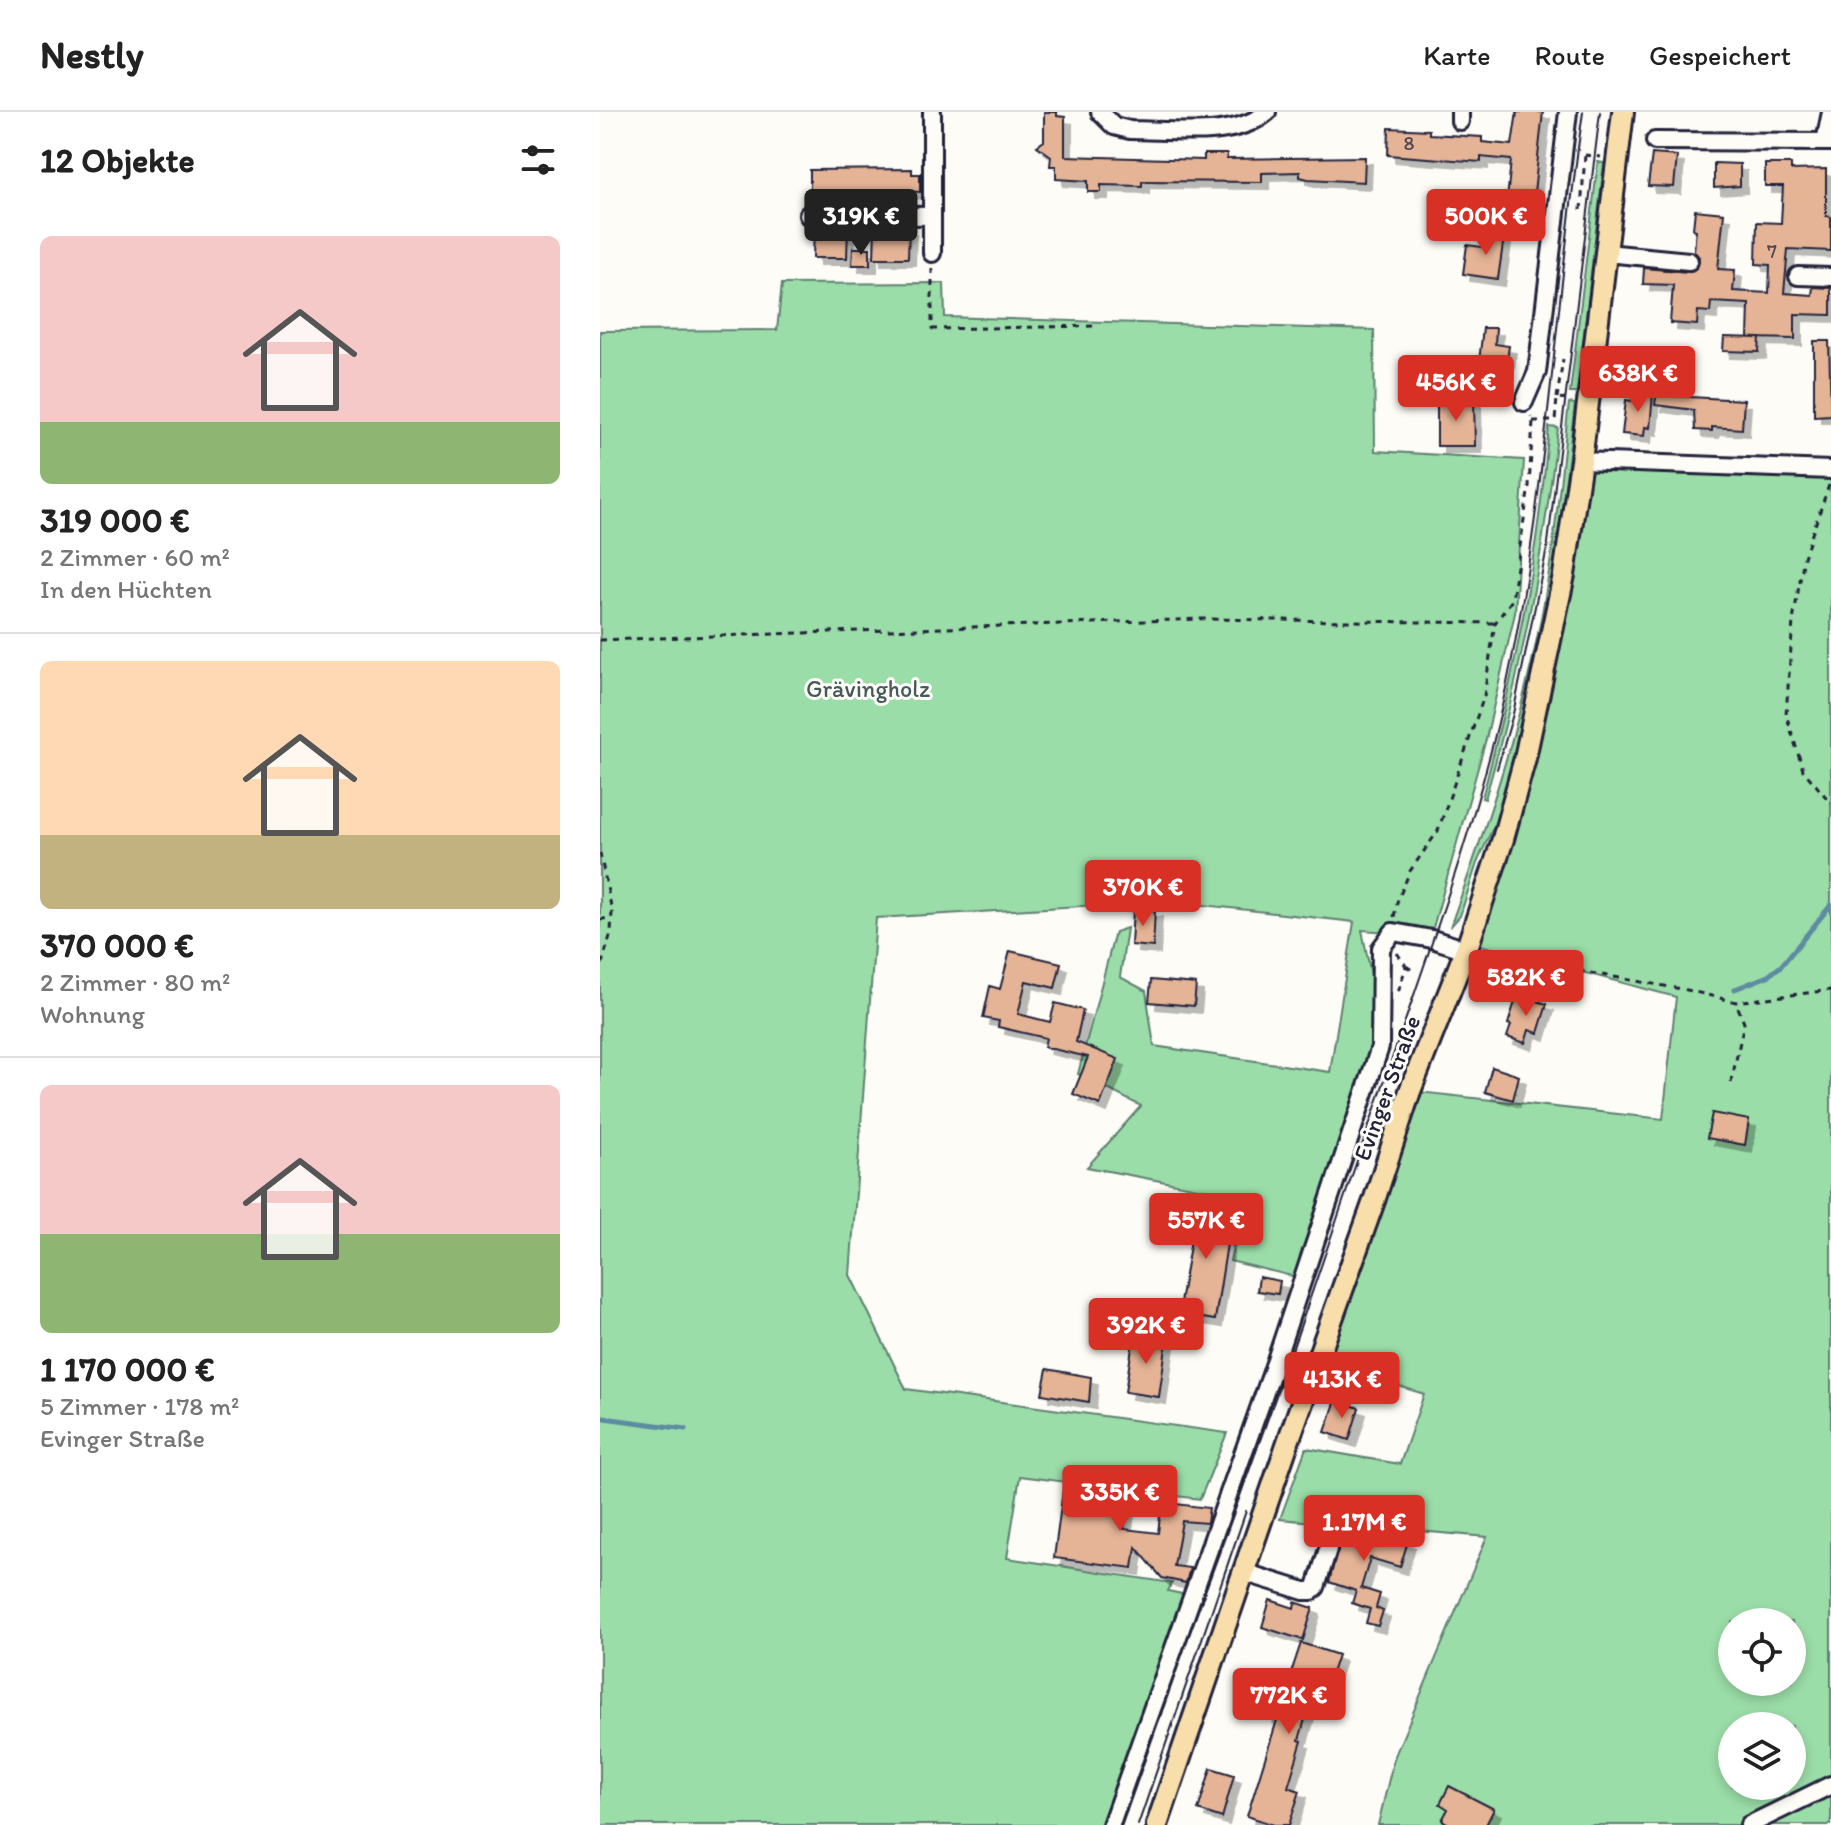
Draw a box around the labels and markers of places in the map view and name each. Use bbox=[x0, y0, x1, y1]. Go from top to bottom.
pin: 319K € bbox=[796, 189, 926, 257]
pin: 500K € bbox=[1421, 189, 1551, 257]
pin: 638K € bbox=[1573, 346, 1703, 414]
pin: 456K € bbox=[1391, 355, 1521, 423]
pin: 370K € bbox=[1078, 860, 1208, 928]
pin: 582K € bbox=[1461, 950, 1591, 1018]
pin: 557K € bbox=[1141, 1193, 1271, 1261]
pin: 392K € bbox=[1081, 1298, 1211, 1366]
pin: 413K € bbox=[1277, 1352, 1407, 1420]
pin: 335K € bbox=[1055, 1465, 1185, 1533]
pin: 1.17M € bbox=[1290, 1495, 1438, 1563]
pin: 772K € bbox=[1224, 1668, 1354, 1736]

